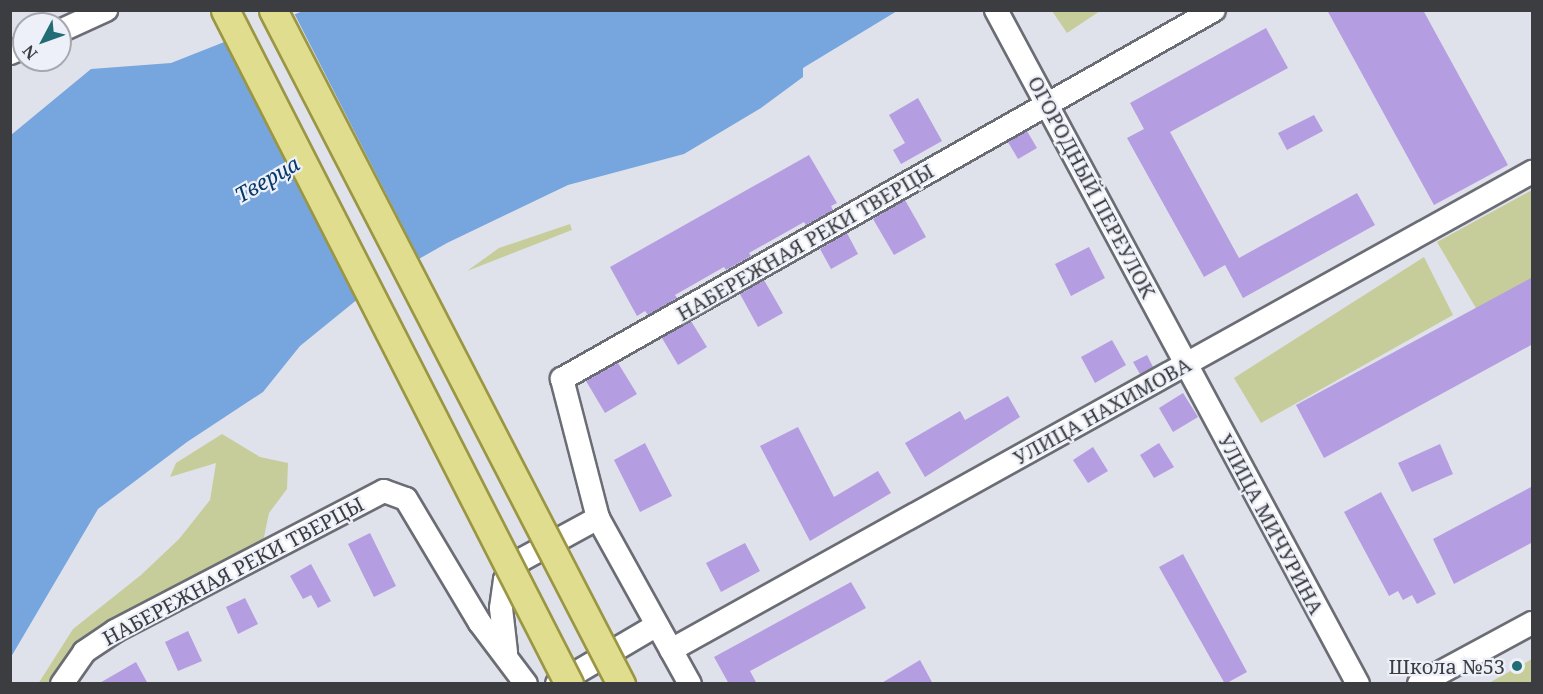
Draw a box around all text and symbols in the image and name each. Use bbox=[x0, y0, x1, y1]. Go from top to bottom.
north arrow bbox=[12, 12, 72, 72]
text: N bbox=[17, 41, 42, 64]
street label: ОГОРОДНЫЙ ПЕРЕУЛОК bbox=[1023, 72, 1161, 302]
water label: Тверца bbox=[230, 151, 304, 207]
street label: НАБЕРЕЖНАЯ РЕКИ ТВЕРЦЫ bbox=[672, 158, 938, 326]
street label: УЛИЦА НАХИМОВА bbox=[1009, 352, 1195, 470]
street label: УЛИЦА МИЧУРИНА bbox=[1213, 430, 1329, 618]
street label: НАБЕРЕЖНАЯ РЕКИ ТВЕРЦЫ bbox=[98, 492, 368, 650]
place label: Школа №53 bbox=[1388, 654, 1505, 678]
marker: Школа №53 bbox=[1510, 659, 1524, 673]

